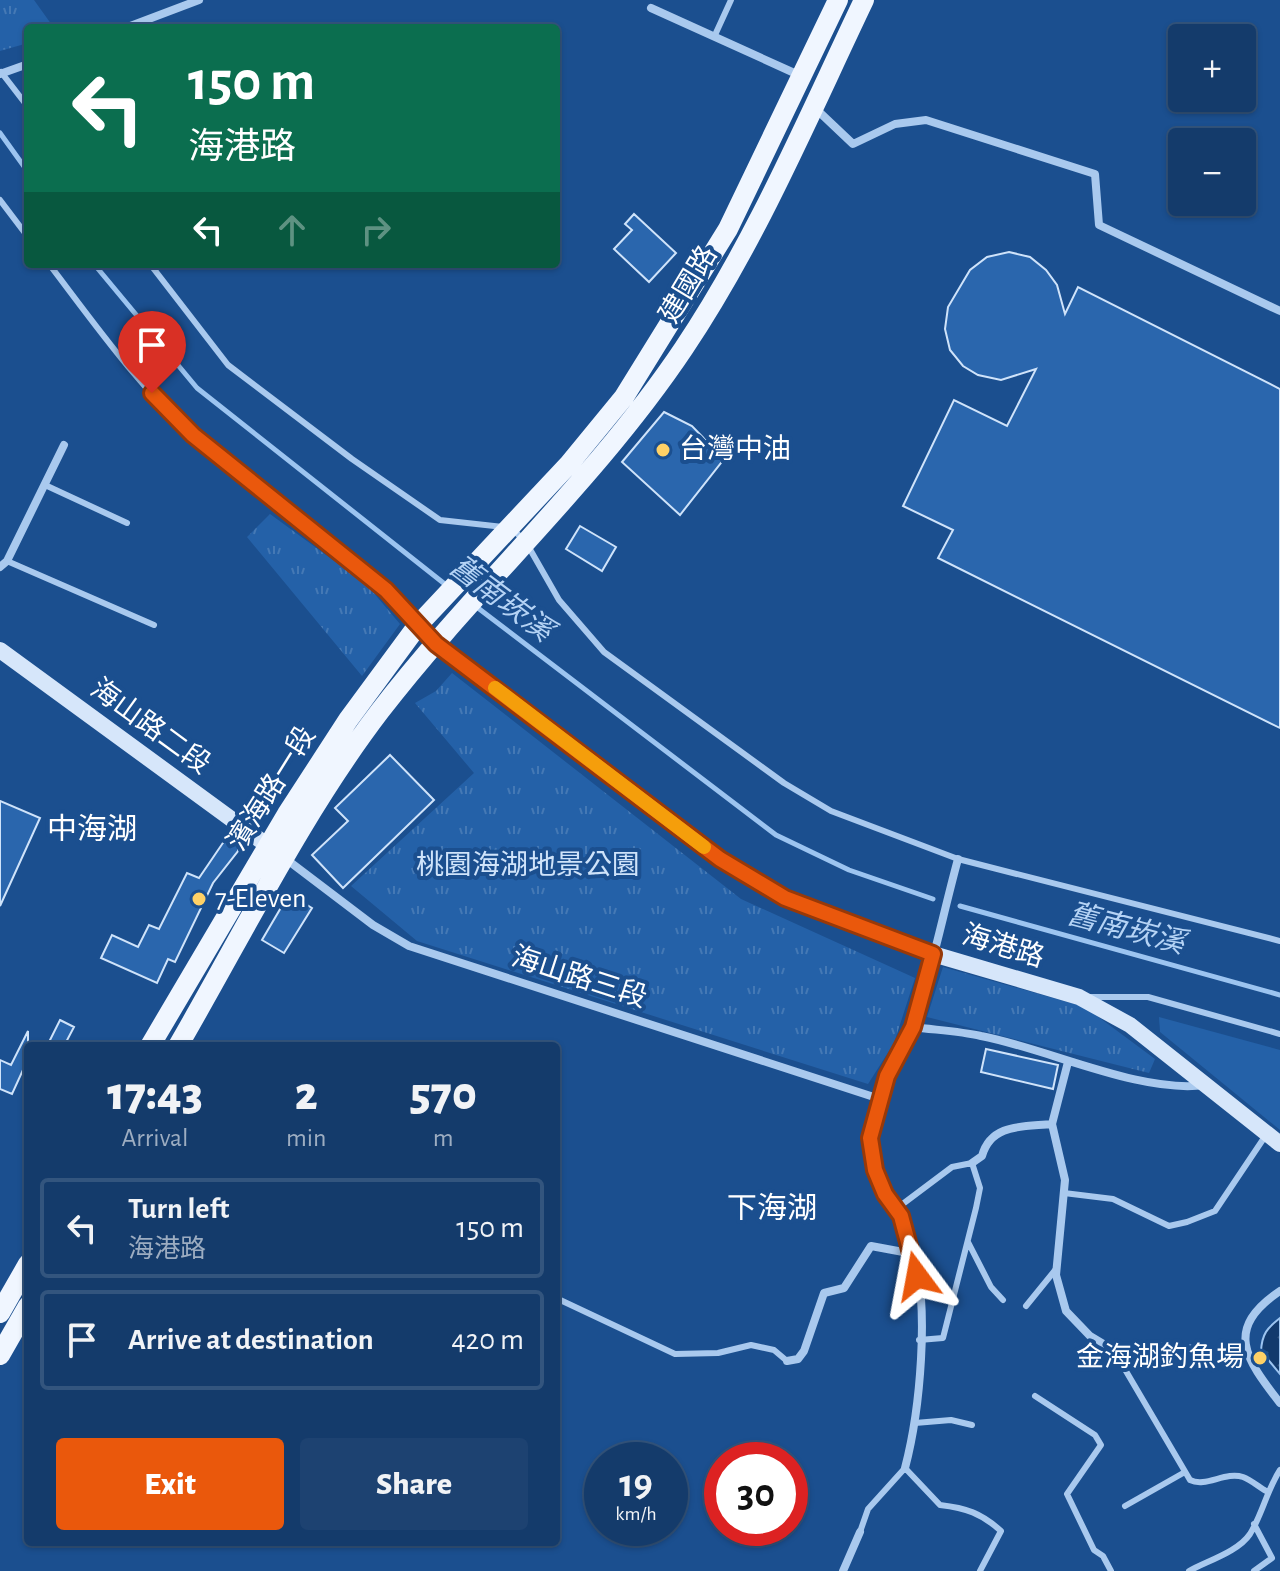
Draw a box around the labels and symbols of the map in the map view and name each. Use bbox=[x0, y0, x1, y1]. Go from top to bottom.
street label: 建國路 bbox=[654, 241, 723, 328]
pin bbox=[118, 311, 186, 393]
place label: 台灣中油 bbox=[679, 434, 791, 464]
marker: 台灣中油 bbox=[654, 441, 672, 459]
water label: 舊南崁溪 bbox=[444, 549, 562, 649]
street label: 海山路二段 bbox=[85, 673, 216, 779]
street label: 濱海路一段 bbox=[221, 721, 321, 856]
district label: 中海湖 bbox=[47, 813, 137, 845]
park label: 桃園海湖地景公園 bbox=[416, 850, 640, 880]
place label: 7-Eleven bbox=[215, 885, 307, 913]
marker: 7-Eleven bbox=[190, 890, 208, 908]
water label: 舊南崁溪 bbox=[1064, 897, 1192, 960]
street label: 海港路 bbox=[959, 919, 1048, 973]
street label: 海山路三段 bbox=[508, 941, 651, 1013]
district label: 下海湖 bbox=[727, 1192, 817, 1224]
position arrow bbox=[875, 1234, 959, 1318]
place label: 金海湖釣魚場 bbox=[1076, 1342, 1244, 1372]
marker: 金海湖釣魚場 bbox=[1251, 1349, 1269, 1367]
speed limit sign: 30 bbox=[704, 1442, 808, 1546]

